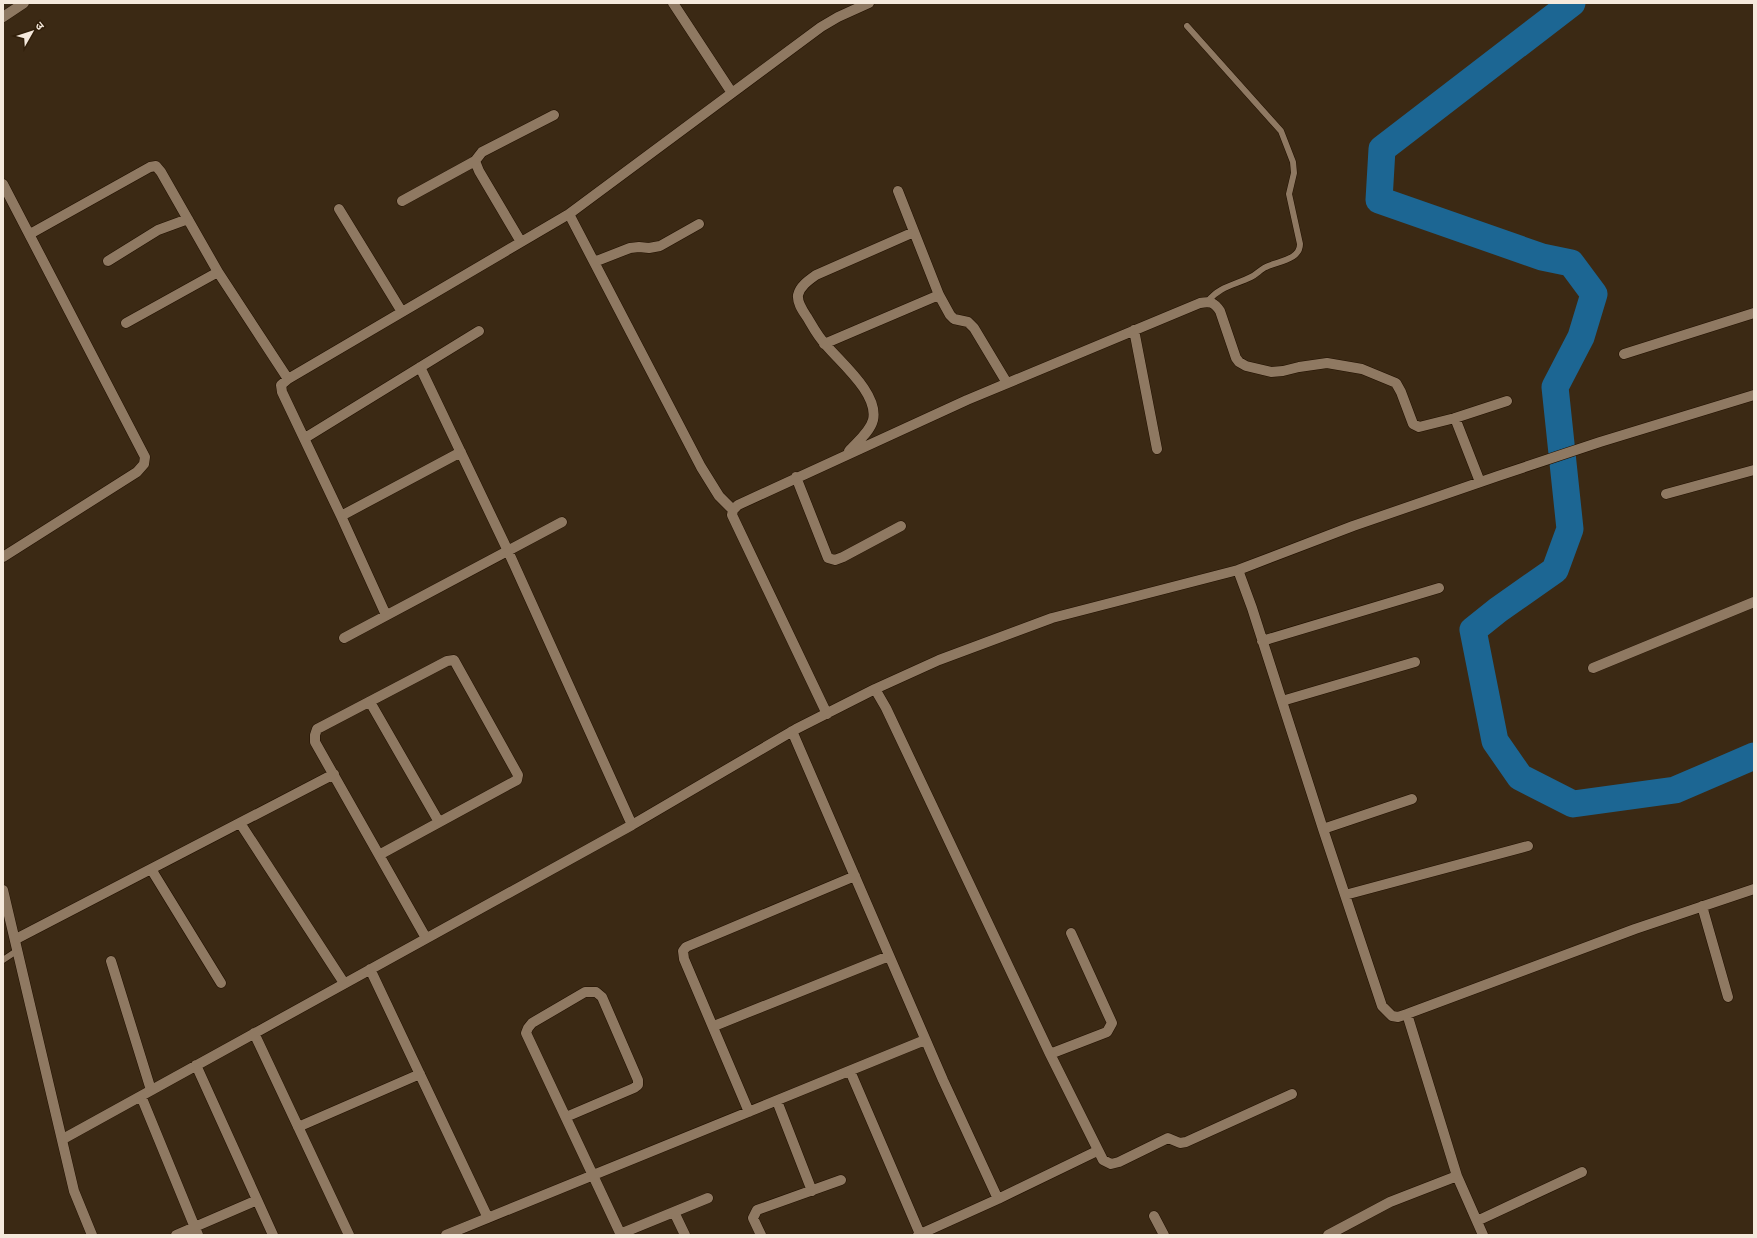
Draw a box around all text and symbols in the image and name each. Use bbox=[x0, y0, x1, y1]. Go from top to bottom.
north arrow bbox=[12, 12, 52, 52]
text: उ bbox=[32, 19, 48, 33]

